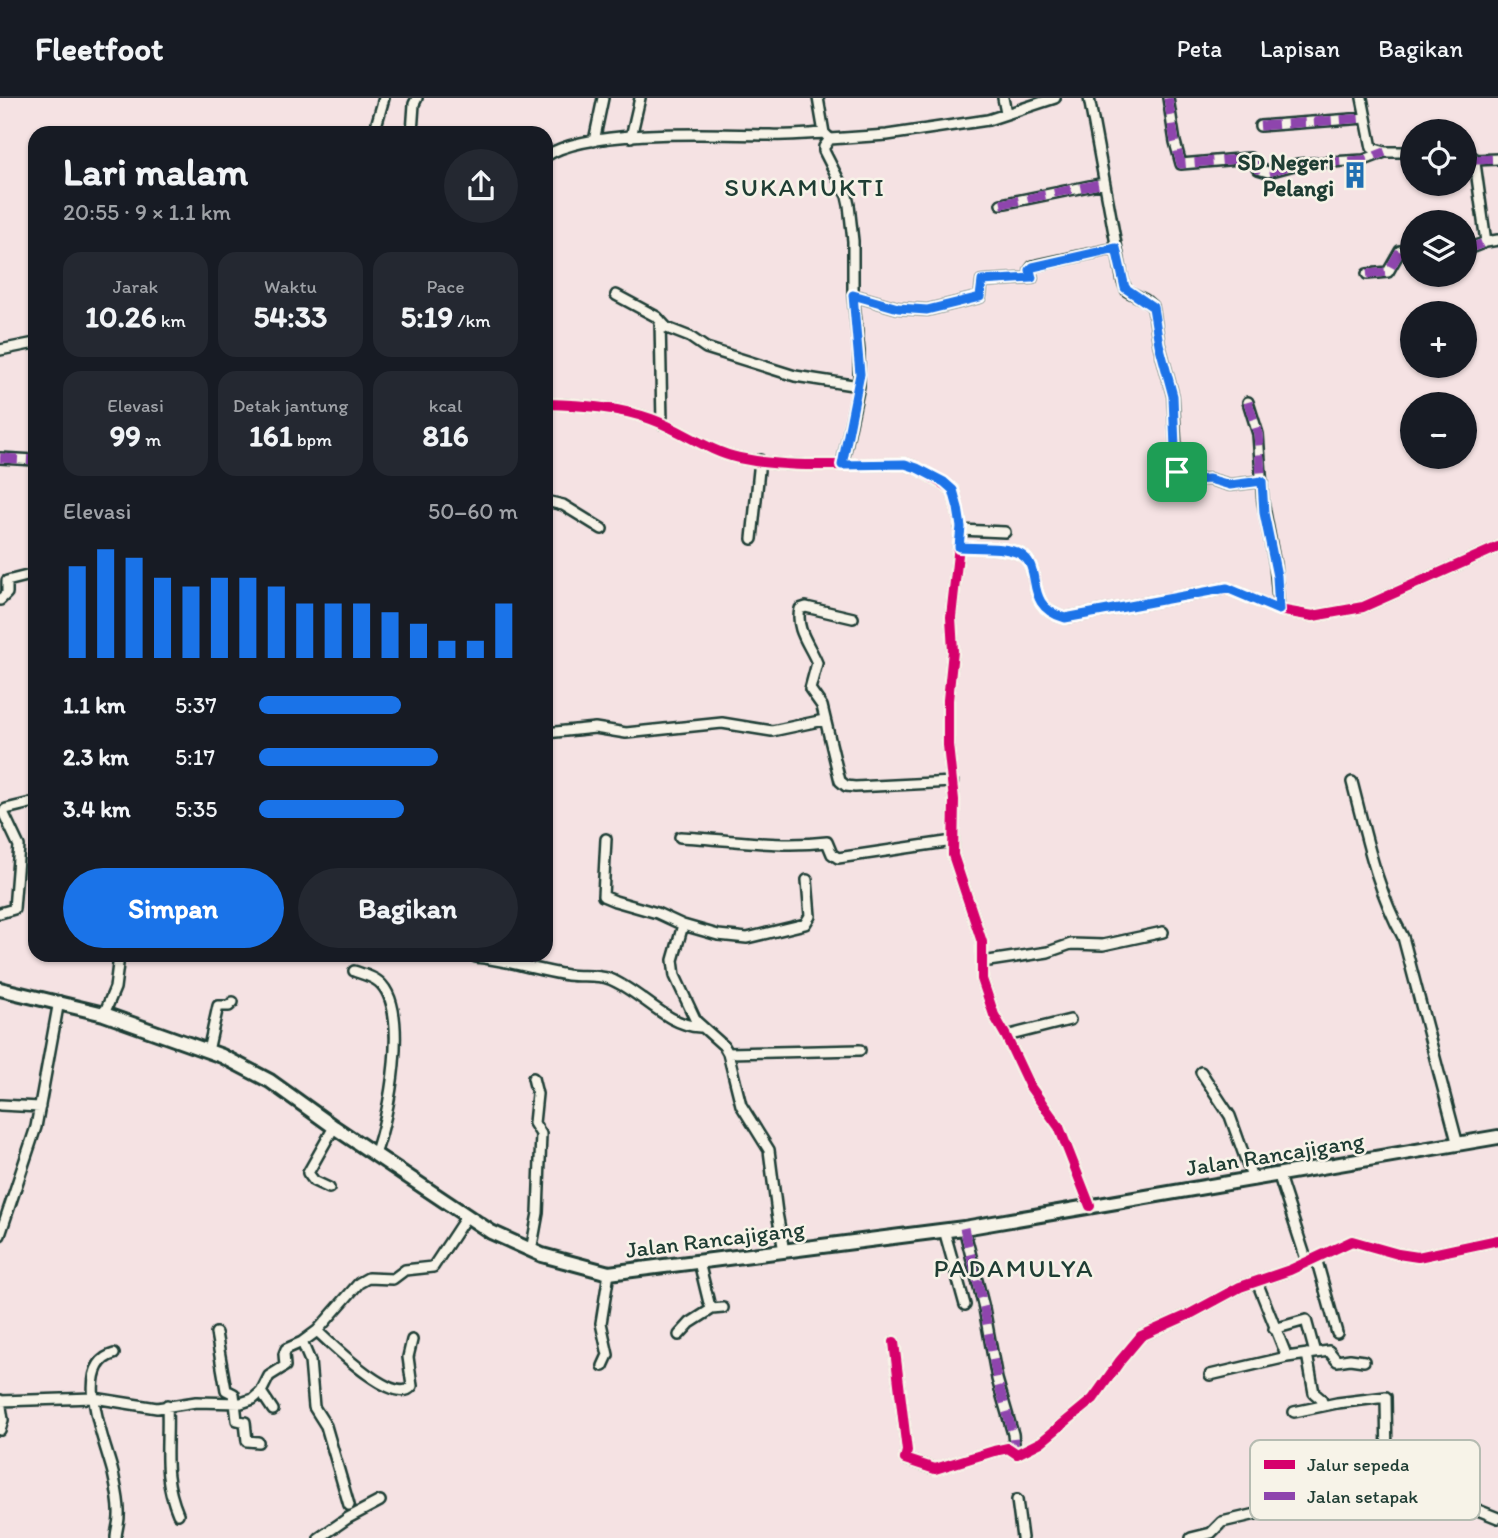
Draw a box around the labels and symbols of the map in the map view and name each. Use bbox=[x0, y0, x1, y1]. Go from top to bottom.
place label: SD Negeri Pelangi bbox=[1238, 148, 1334, 202]
building icon: SD Negeri Pelangi bbox=[1340, 160, 1370, 190]
district label: SUKAMUKTI bbox=[724, 171, 886, 203]
pin bbox=[1147, 442, 1207, 502]
street label: Jalan Rancajigang bbox=[1184, 1126, 1366, 1182]
street label: Jalan Rancajigang bbox=[624, 1214, 806, 1264]
district label: PADAMULYA bbox=[933, 1252, 1095, 1284]
legend bbox=[1250, 1440, 1480, 1520]
text: Jalur sepeda bbox=[1307, 1453, 1409, 1476]
text: Jalan setapak bbox=[1307, 1485, 1418, 1508]

